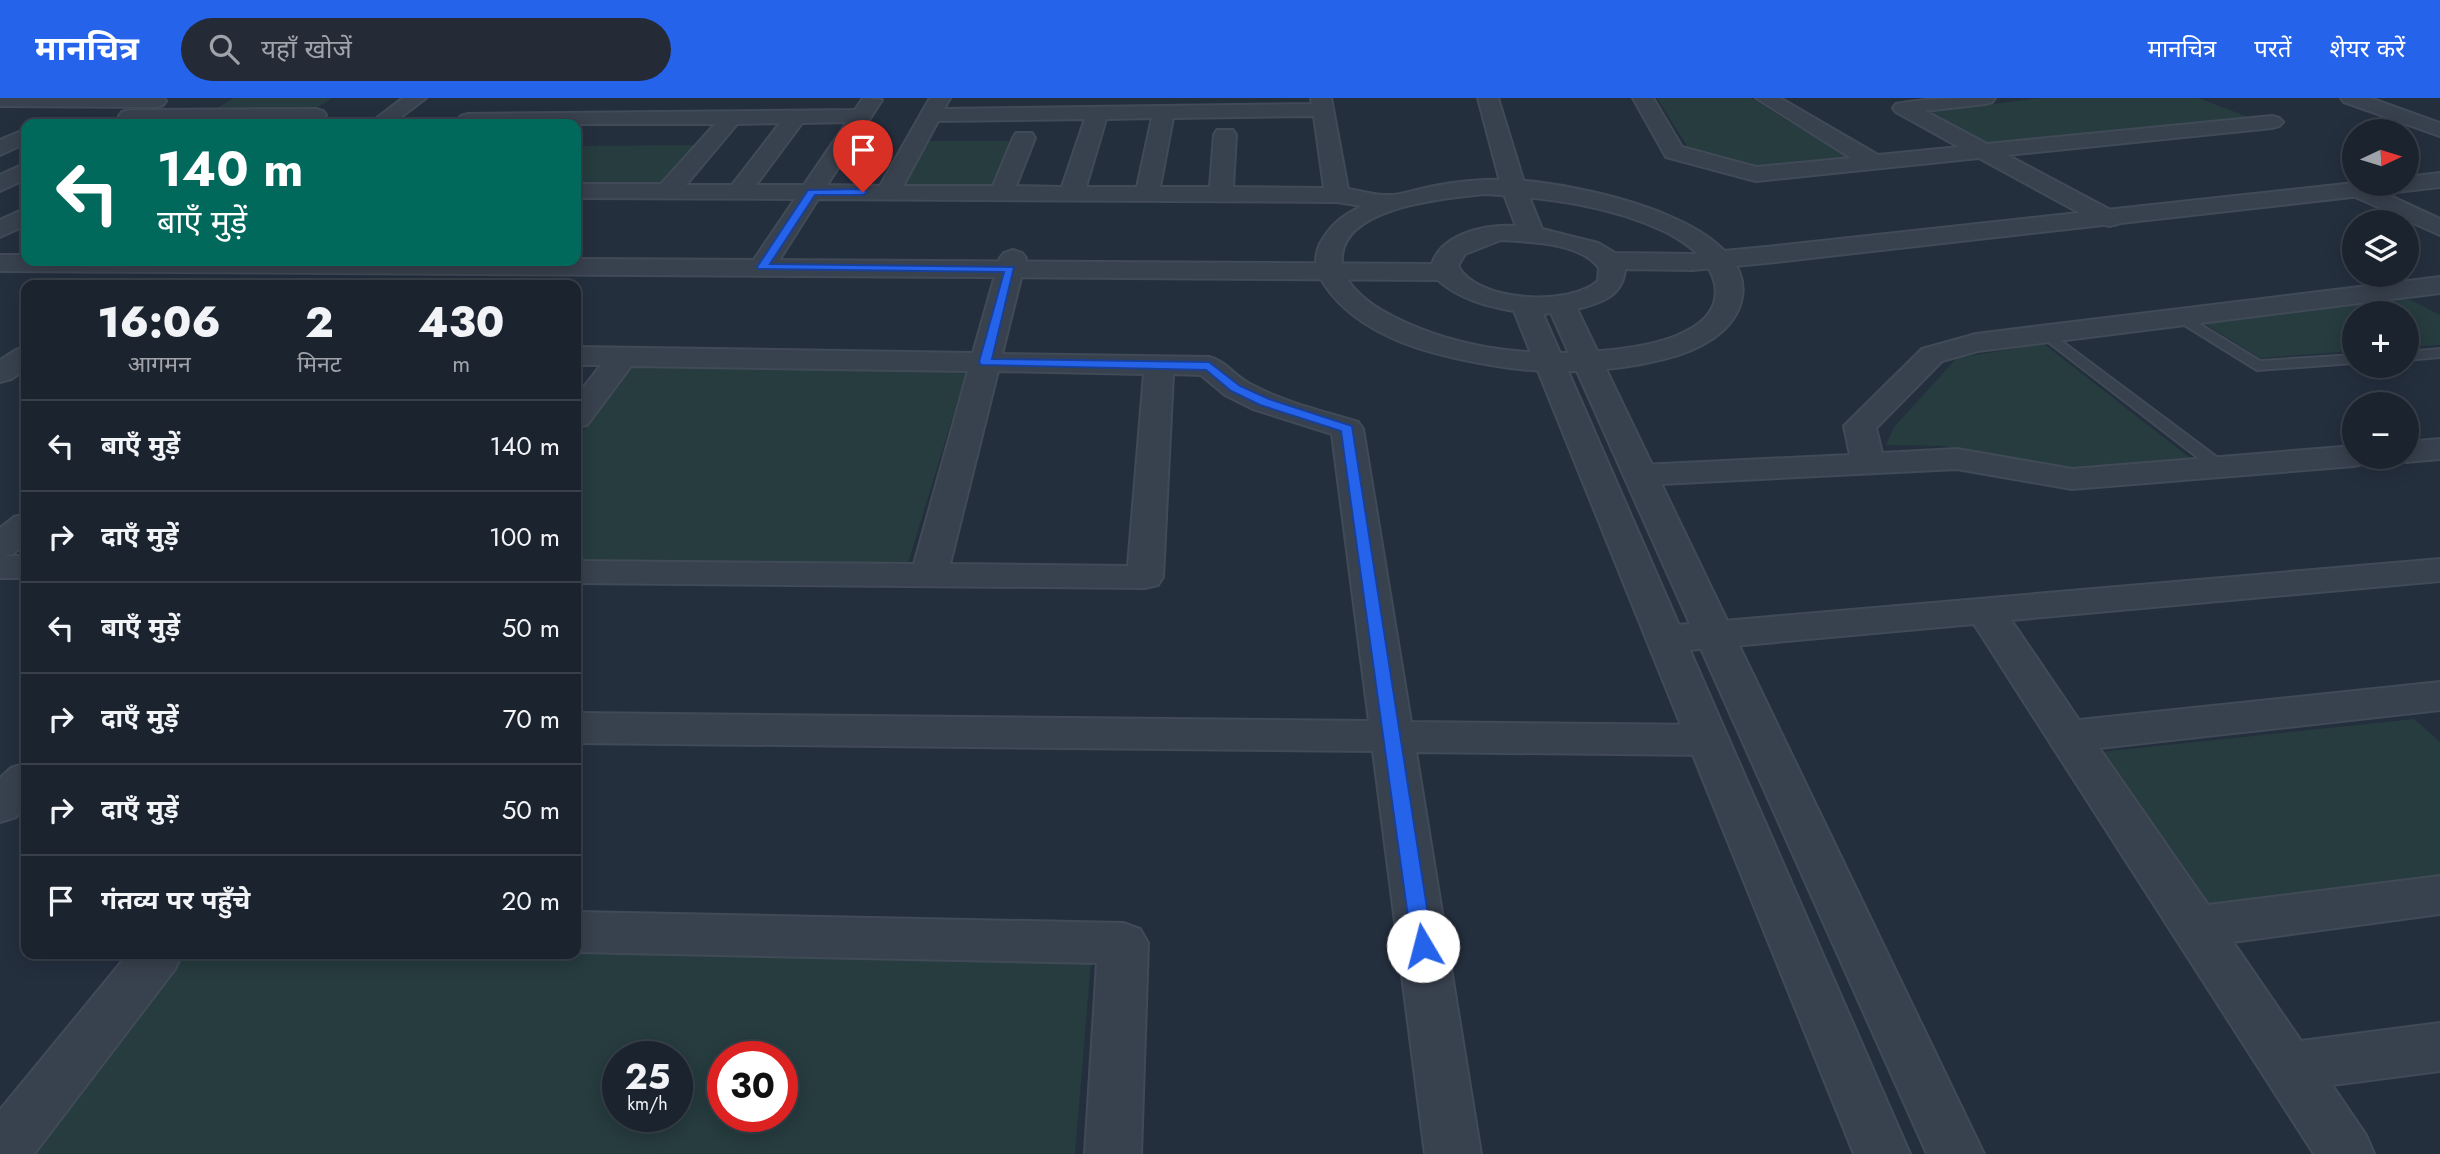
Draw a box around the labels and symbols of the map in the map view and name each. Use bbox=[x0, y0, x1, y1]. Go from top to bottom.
north arrow bbox=[2342, 119, 2418, 196]
pin bbox=[833, 120, 893, 192]
position arrow bbox=[1386, 909, 1460, 983]
speed limit sign: 30 bbox=[707, 1041, 798, 1132]

